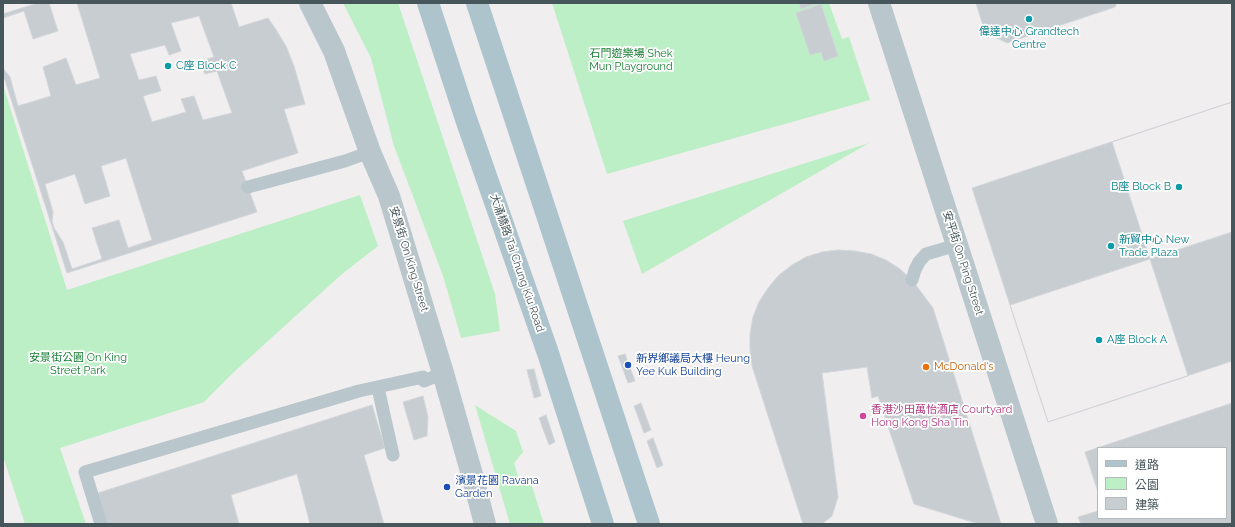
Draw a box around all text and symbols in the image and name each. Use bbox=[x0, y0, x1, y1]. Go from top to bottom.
marker: 偉達中心 Grandtech Centre bbox=[1024, 14, 1034, 24]
place label: 偉達中心 Grandtech Centre bbox=[979, 25, 1079, 51]
park label: 石門遊樂場 Shek Mun Playground bbox=[589, 47, 673, 73]
place label: C座 Block C bbox=[176, 59, 236, 73]
marker: C座 Block C bbox=[163, 61, 173, 71]
place label: B座 Block B bbox=[1111, 180, 1171, 194]
marker: B座 Block B bbox=[1174, 182, 1184, 192]
street label: 大涌橋路 Tai Chung Kiu Road bbox=[487, 192, 547, 334]
street label: 安景街 On King Street bbox=[387, 205, 431, 313]
street label: 安平街 On Ping Street bbox=[940, 209, 986, 317]
place label: 新貿中心 New Trade Plaza bbox=[1119, 233, 1189, 259]
marker: 新貿中心 New Trade Plaza bbox=[1106, 241, 1116, 251]
place label: A座 Block A bbox=[1107, 333, 1167, 347]
marker: A座 Block A bbox=[1094, 335, 1104, 345]
park label: 安景街公園 On King Street Park bbox=[29, 351, 127, 377]
place label: 新界鄉議局大樓 Heung Yee Kuk Building bbox=[636, 352, 750, 378]
marker: 新界鄉議局大樓 Heung Yee Kuk Building bbox=[623, 360, 633, 370]
place label: McDonald's bbox=[934, 360, 994, 374]
marker: McDonald's bbox=[921, 362, 931, 372]
place label: 香港沙田萬怡酒店 Courtyard Hong Kong Sha Tin bbox=[871, 403, 1012, 429]
marker: 香港沙田萬怡酒店 Courtyard Hong Kong Sha Tin bbox=[858, 411, 868, 421]
legend bbox=[1097, 447, 1227, 519]
text: 道路 bbox=[1135, 458, 1159, 472]
place label: 濱景花園 Ravana Garden bbox=[455, 474, 539, 500]
text: 公園 bbox=[1135, 478, 1159, 492]
marker: 濱景花園 Ravana Garden bbox=[442, 482, 452, 492]
text: 建築 bbox=[1135, 498, 1159, 512]

